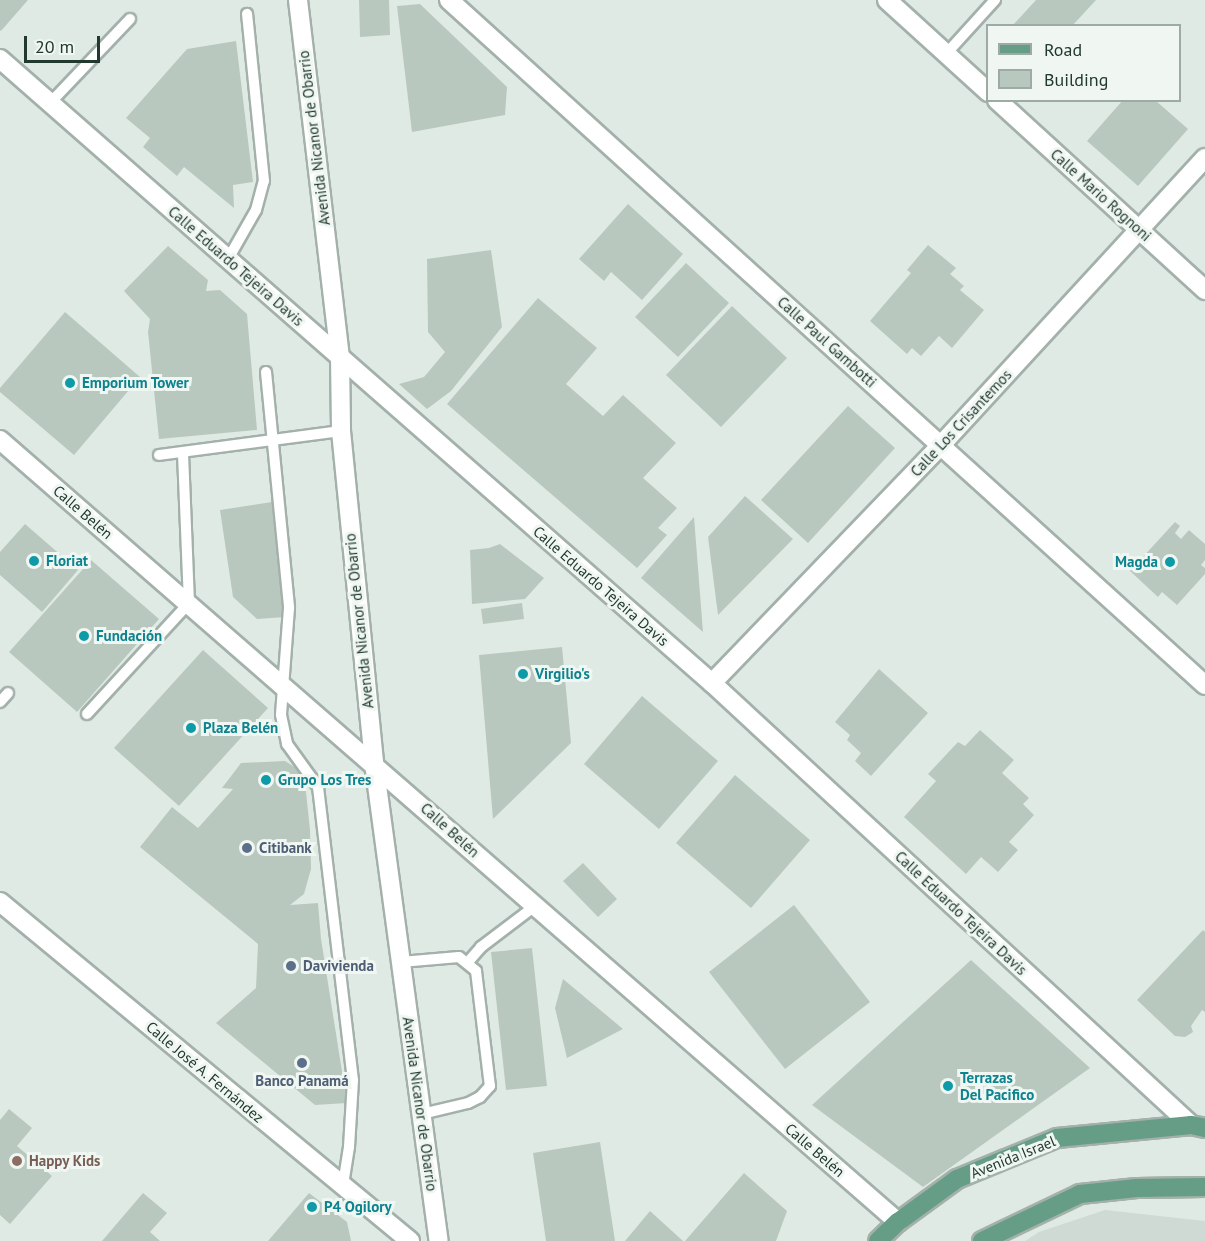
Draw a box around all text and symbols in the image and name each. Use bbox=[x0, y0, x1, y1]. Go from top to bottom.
scale bar bbox=[27, 24, 104, 62]
legend bbox=[986, 24, 1181, 102]
text: 20 m bbox=[35, 35, 74, 58]
text: Road bbox=[1044, 38, 1082, 61]
street label: Avenida Nicanor de Obarrio bbox=[294, 50, 334, 226]
text: Building bbox=[1044, 68, 1108, 91]
street label: Calle Mario Rognoni bbox=[1047, 145, 1155, 245]
street label: Calle Eduardo Tejeira Davis bbox=[164, 202, 308, 330]
street label: Calle Paul Gambotti bbox=[774, 293, 880, 391]
street label: Calle Los Crisantemos bbox=[907, 366, 1015, 480]
place label: Emporium Tower bbox=[82, 374, 189, 392]
marker: Emporium Tower bbox=[63, 376, 77, 390]
street label: Calle Belén bbox=[50, 481, 116, 543]
street label: Calle Eduardo Tejeira Davis bbox=[529, 522, 673, 650]
street label: Avenida Nicanor de Obarrio bbox=[341, 532, 377, 710]
place label: Floriat bbox=[46, 552, 88, 570]
place label: Magda bbox=[1115, 553, 1158, 571]
marker: Floriat bbox=[27, 554, 41, 568]
marker: Magda bbox=[1163, 555, 1177, 569]
place label: Fundación bbox=[96, 627, 162, 645]
marker: Fundación bbox=[77, 629, 91, 643]
place label: Virgilio's bbox=[535, 665, 590, 683]
marker: Virgilio's bbox=[516, 667, 530, 681]
place label: Plaza Belén bbox=[203, 719, 278, 737]
marker: Plaza Belén bbox=[184, 721, 198, 735]
place label: Grupo Los Tres bbox=[278, 771, 372, 789]
marker: Grupo Los Tres bbox=[259, 773, 273, 787]
street label: Calle Belén bbox=[417, 799, 483, 861]
place label: Citibank bbox=[259, 839, 312, 857]
marker: Citibank bbox=[240, 841, 254, 855]
street label: Calle Eduardo Tejeira Davis bbox=[891, 847, 1031, 979]
place label: Davivienda bbox=[303, 957, 374, 975]
marker: Davivienda bbox=[284, 959, 298, 973]
street label: Avenida Nicanor de Obarrio bbox=[399, 1016, 441, 1192]
street label: Calle José A. Fernández bbox=[142, 1017, 268, 1127]
marker: Banco Panamá bbox=[295, 1056, 309, 1070]
place label: Terrazas Del Pacifico bbox=[960, 1068, 1034, 1103]
place label: Banco Panamá bbox=[255, 1072, 349, 1090]
marker: Terrazas Del Pacifico bbox=[941, 1079, 955, 1093]
street label: Calle Belén bbox=[782, 1119, 848, 1181]
street label: Avenida Israel bbox=[968, 1132, 1058, 1182]
place label: Happy Kids bbox=[29, 1152, 101, 1170]
marker: Happy Kids bbox=[10, 1154, 24, 1168]
place label: P4 Ogilory bbox=[324, 1198, 392, 1216]
marker: P4 Ogilory bbox=[305, 1200, 319, 1214]

